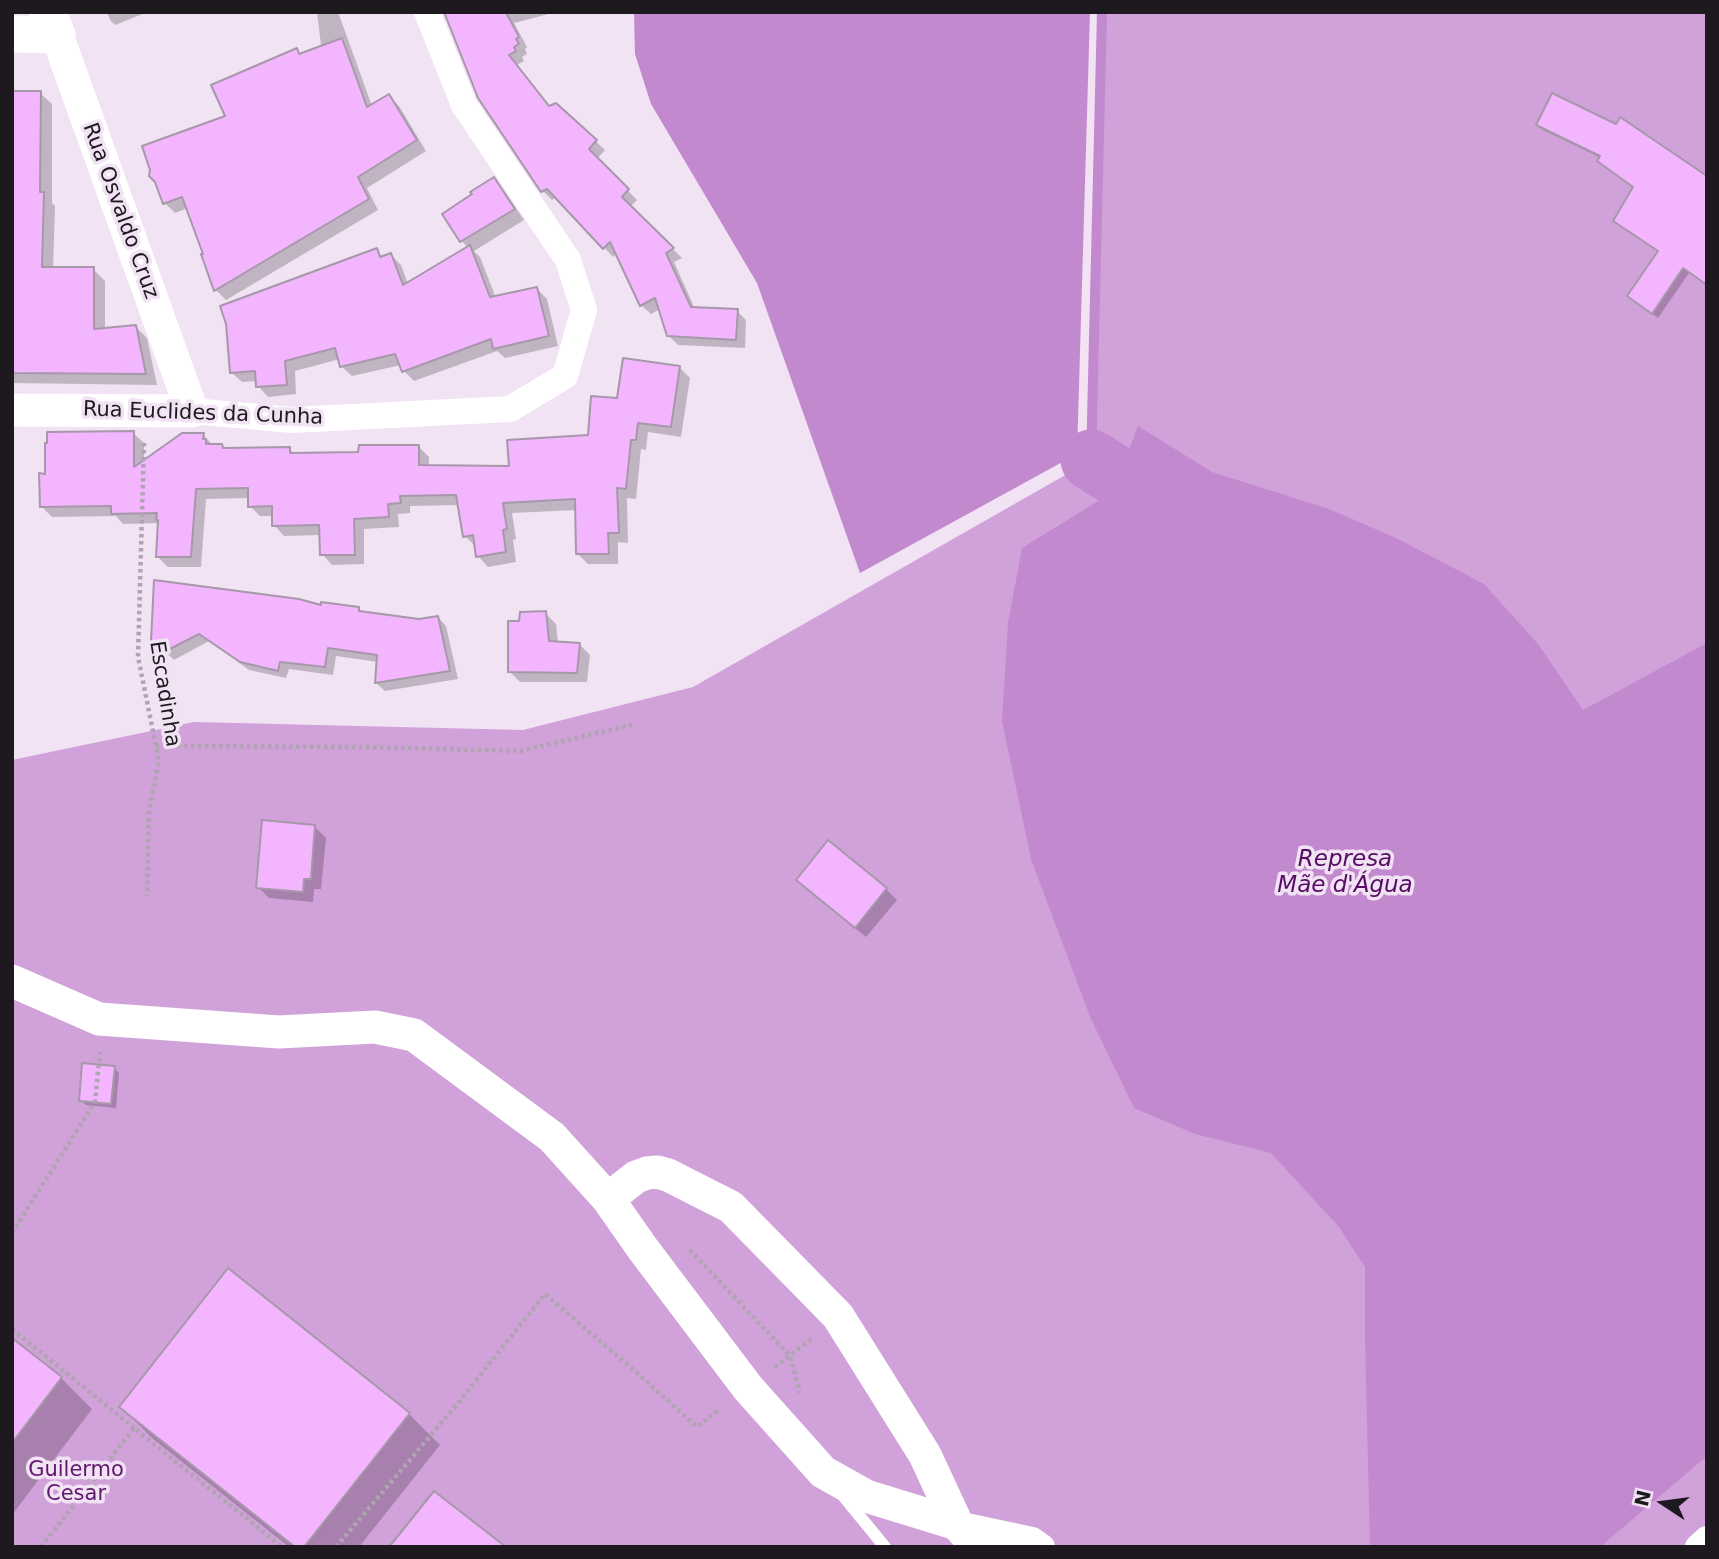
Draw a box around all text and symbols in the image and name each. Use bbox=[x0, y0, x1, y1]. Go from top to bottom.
street label: Rua Osvaldo Cruz bbox=[76, 119, 164, 303]
street label: Rua Euclides da Cunha bbox=[82, 397, 324, 431]
street label: Escadinha bbox=[143, 639, 185, 749]
water label: Represa Mãe d'Água bbox=[1277, 846, 1413, 900]
park label: Guilermo Cesar bbox=[28, 1458, 124, 1508]
north arrow bbox=[1628, 1468, 1698, 1538]
text: N bbox=[1630, 1488, 1655, 1508]

